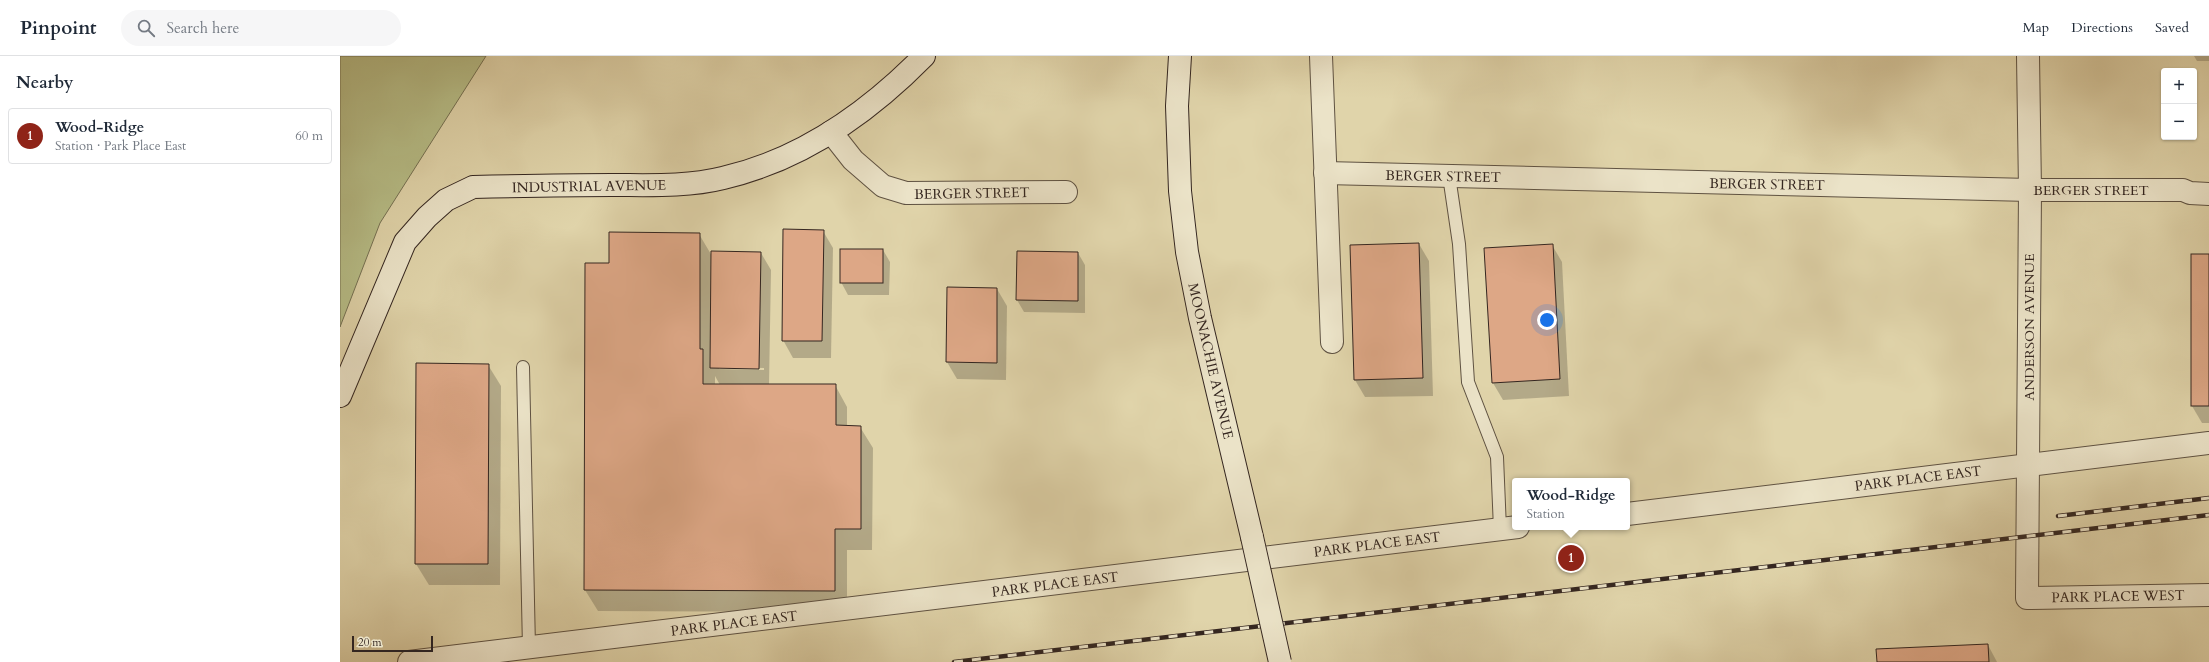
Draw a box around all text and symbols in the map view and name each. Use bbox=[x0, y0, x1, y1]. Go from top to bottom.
search box bbox=[121, 10, 401, 46]
text: Pinpoint bbox=[20, 15, 97, 41]
icon: search bbox=[135, 17, 157, 39]
text: Search here bbox=[167, 18, 239, 38]
text: Map bbox=[2023, 18, 2049, 37]
text: Directions bbox=[2071, 18, 2133, 37]
text: Saved bbox=[2155, 18, 2189, 37]
map controls bbox=[2161, 68, 2197, 140]
button: + bbox=[2161, 68, 2197, 104]
text: Nearby bbox=[16, 71, 73, 94]
button: − bbox=[2161, 104, 2197, 140]
text: Wood-Ridge bbox=[55, 117, 144, 137]
text: 1 bbox=[27, 127, 33, 145]
text: 60 m bbox=[295, 127, 323, 145]
text: Station · Park Place East bbox=[55, 137, 186, 155]
street label: BERGER STREET bbox=[1385, 166, 1501, 187]
street label: BERGER STREET bbox=[1709, 174, 1825, 195]
street label: INDUSTRIAL AVENUE bbox=[512, 176, 667, 197]
street label: BERGER STREET bbox=[2033, 181, 2149, 200]
street label: BERGER STREET bbox=[914, 183, 1030, 204]
street label: ANDERSON AVENUE bbox=[2020, 253, 2039, 401]
street label: MOONACHIE AVENUE bbox=[1183, 281, 1238, 441]
your location bbox=[1537, 310, 1557, 330]
street label: PARK PLACE EAST bbox=[1853, 461, 1983, 496]
popup bbox=[1512, 478, 1630, 530]
text: Wood-Ridge bbox=[1526, 485, 1616, 505]
text: Station bbox=[1526, 505, 1565, 523]
street label: PARK PLACE EAST bbox=[1312, 527, 1442, 562]
pin: 1 bbox=[1558, 543, 1584, 573]
street label: PARK PLACE EAST bbox=[990, 567, 1120, 602]
street label: PARK PLACE WEST bbox=[2051, 586, 2185, 607]
street label: PARK PLACE EAST bbox=[669, 606, 799, 641]
scale bar bbox=[352, 634, 433, 653]
text: 20 m bbox=[358, 635, 382, 650]

